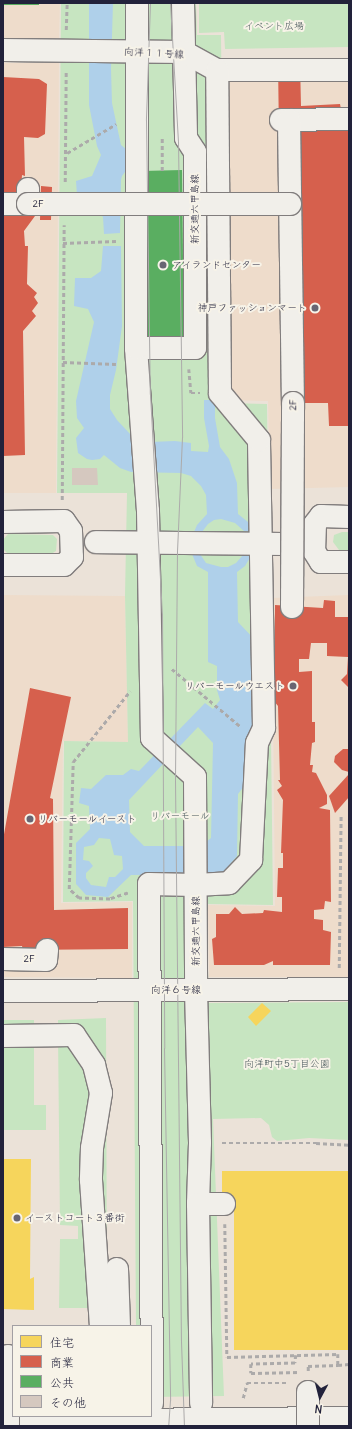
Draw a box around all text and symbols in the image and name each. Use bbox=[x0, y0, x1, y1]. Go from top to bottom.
park label: イベント広場 bbox=[244, 20, 304, 32]
street label: 向洋１１号線 bbox=[124, 45, 184, 61]
street label: 新交通六甲島線 bbox=[189, 174, 201, 244]
street label: 2F bbox=[32, 198, 44, 210]
marker: アイランドセンター bbox=[157, 259, 169, 271]
place label: アイランドセンター bbox=[172, 259, 262, 271]
place label: 神戸ファッションマート bbox=[197, 302, 307, 314]
marker: 神戸ファッションマート bbox=[310, 303, 320, 313]
street label: 2F bbox=[287, 399, 299, 411]
place label: リバーモールウエスト bbox=[185, 680, 285, 692]
marker: リバーモールウエスト bbox=[288, 681, 298, 691]
park label: リバーモール bbox=[150, 810, 210, 822]
place label: リバーモールイースト bbox=[38, 813, 137, 825]
marker: リバーモールイースト bbox=[25, 814, 35, 824]
street label: 新交通六甲島線 bbox=[190, 896, 202, 966]
street label: 2F bbox=[23, 953, 35, 965]
street label: 向洋６号線 bbox=[151, 984, 201, 996]
park label: 向洋町中5丁目公園 bbox=[244, 1058, 330, 1070]
place label: イーストコート３番街 bbox=[25, 1212, 124, 1224]
marker: イーストコート３番街 bbox=[12, 1213, 22, 1223]
legend bbox=[12, 1325, 152, 1417]
text: 住宅 bbox=[50, 1335, 74, 1350]
text: 商業 bbox=[50, 1355, 74, 1370]
text: 公共 bbox=[50, 1375, 74, 1390]
north arrow bbox=[300, 1377, 340, 1417]
text: その他 bbox=[50, 1395, 86, 1410]
text: N bbox=[314, 1402, 323, 1416]

